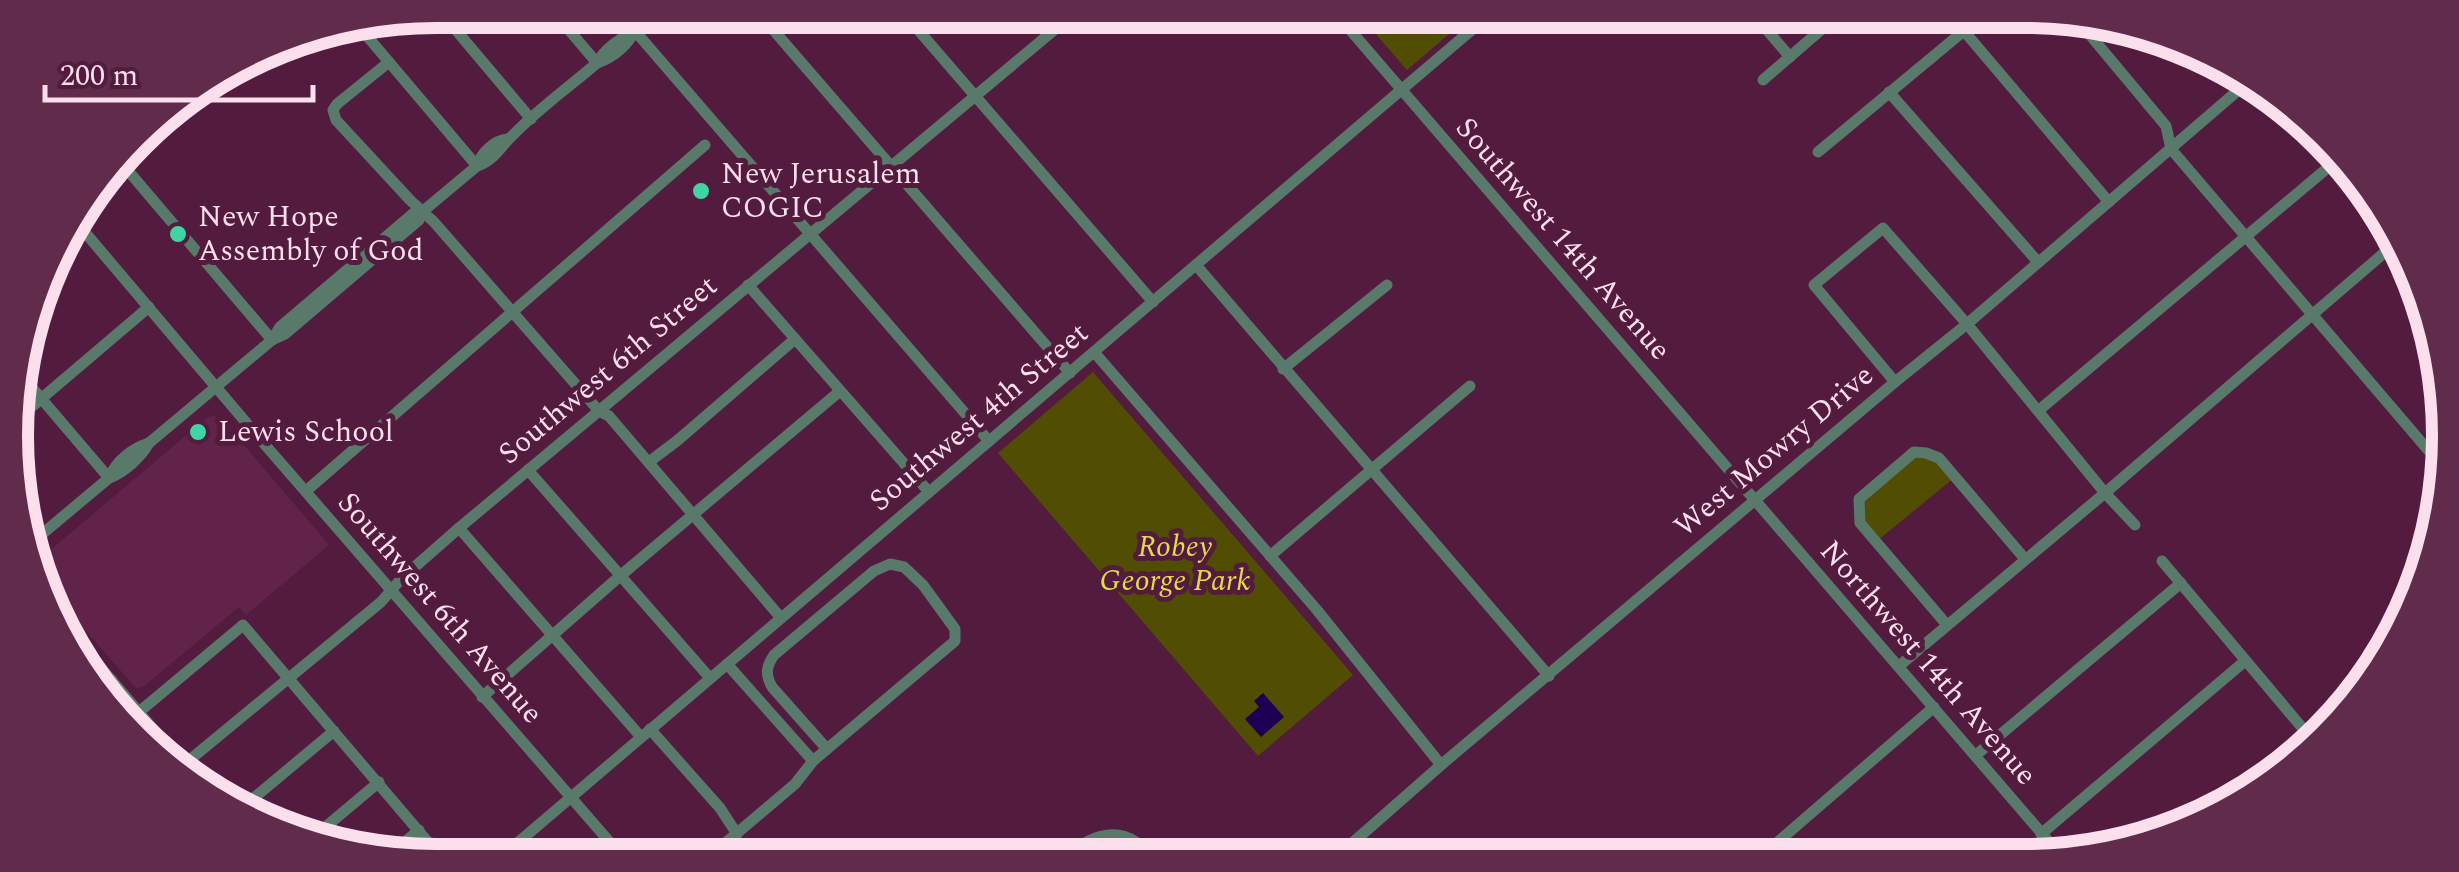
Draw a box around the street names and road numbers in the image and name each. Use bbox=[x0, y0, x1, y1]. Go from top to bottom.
street label: Southwest 14th Avenue bbox=[1444, 107, 1682, 371]
street label: Southwest 6th Street bbox=[488, 264, 728, 476]
street label: Southwest 4th Street bbox=[859, 311, 1099, 523]
street label: West Mowry Drive bbox=[1664, 353, 1884, 549]
street label: Southwest 6th Avenue bbox=[326, 482, 554, 734]
street label: Northwest 14th Avenue bbox=[1808, 530, 2048, 796]

